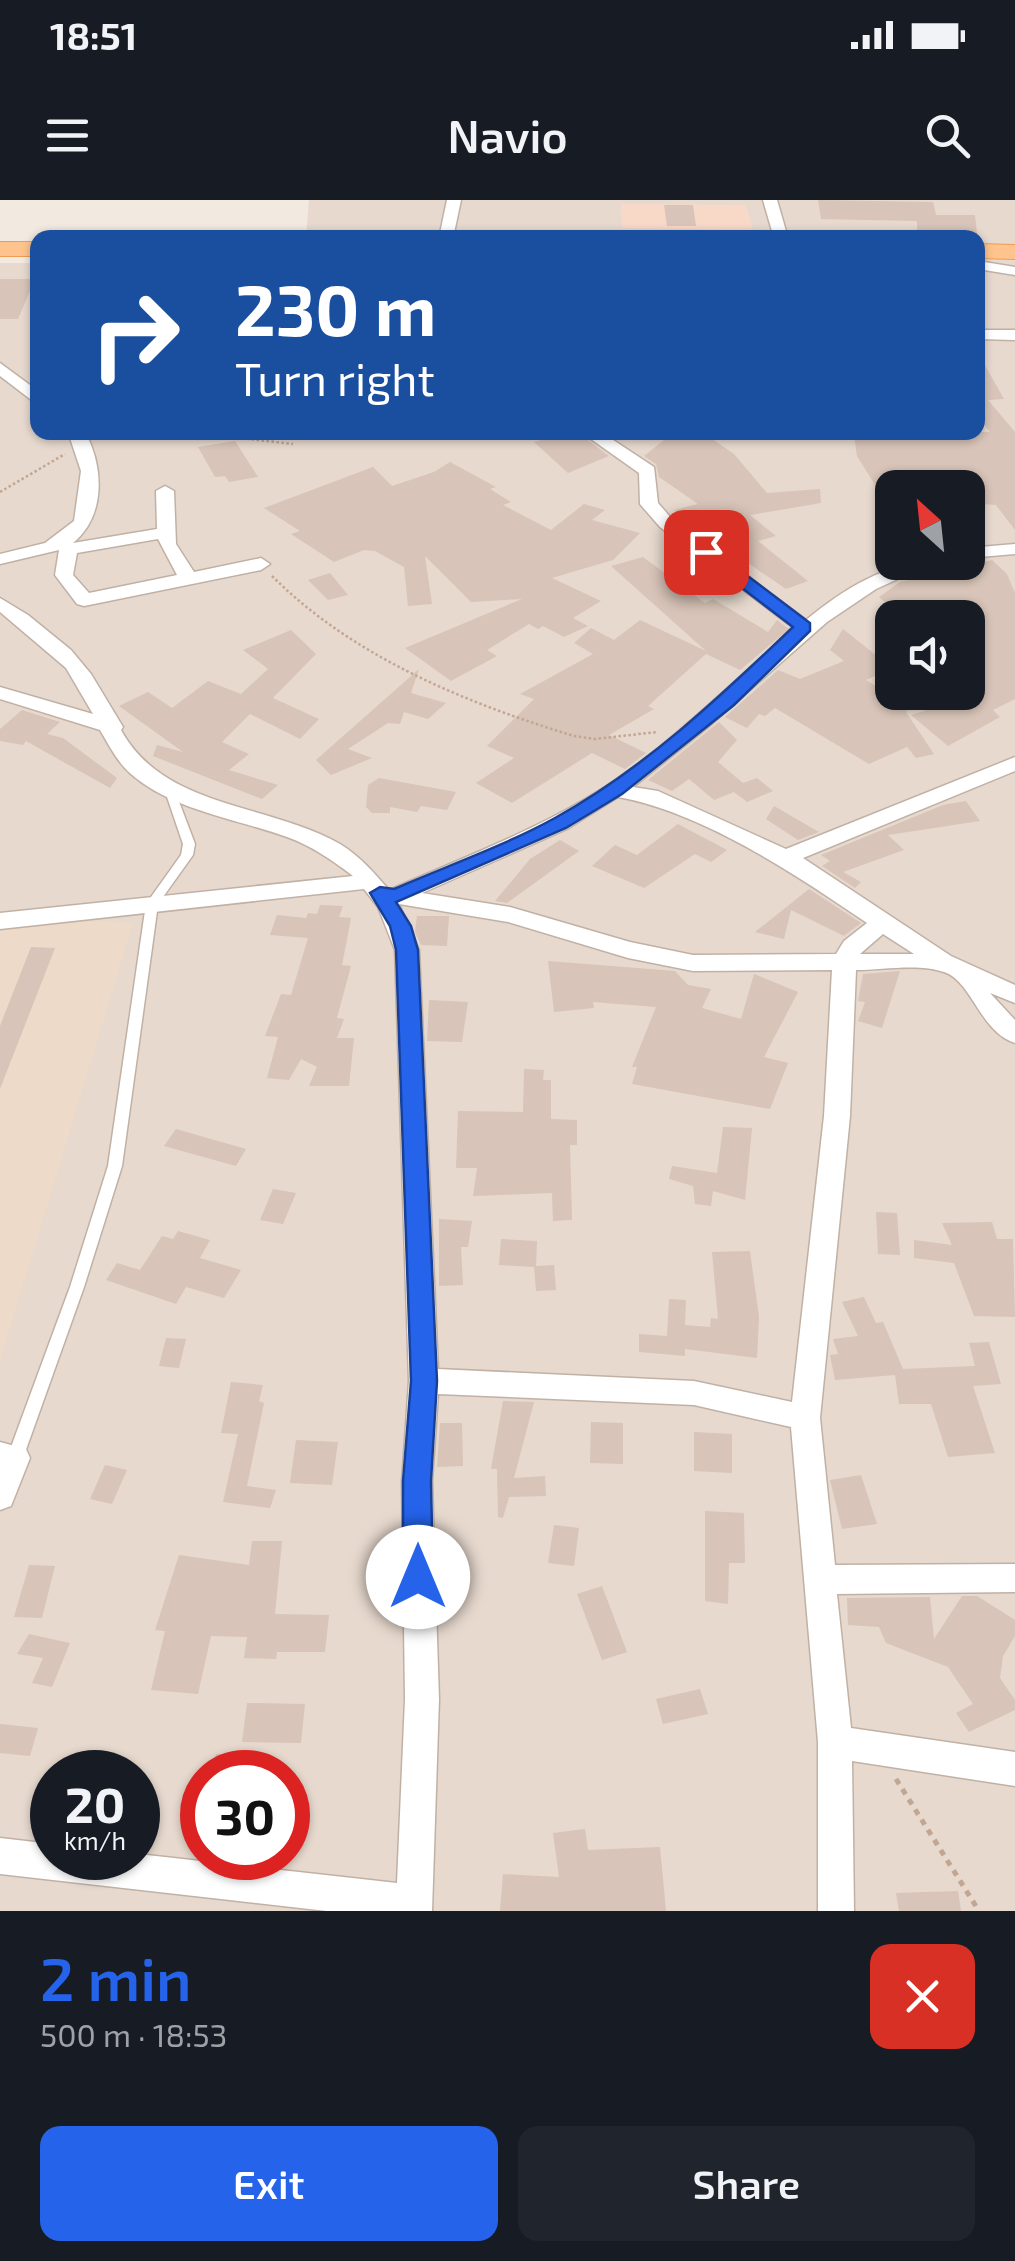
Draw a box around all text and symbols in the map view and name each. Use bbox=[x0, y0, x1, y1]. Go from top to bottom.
text: 18:51 bbox=[50, 12, 137, 58]
icon: menu bbox=[40, 108, 95, 163]
text: Navio bbox=[447, 108, 568, 162]
icon: search bbox=[920, 108, 975, 163]
text: 230 m bbox=[235, 266, 436, 350]
icon: right bbox=[70, 270, 200, 400]
text: Turn right bbox=[235, 351, 435, 405]
north arrow bbox=[875, 470, 985, 580]
map controls bbox=[875, 470, 985, 710]
pin bbox=[664, 510, 749, 595]
icon: arrive bbox=[679, 525, 734, 580]
button: sound bbox=[875, 600, 985, 710]
position arrow bbox=[366, 1525, 470, 1629]
speed limit sign: 30 bbox=[180, 1750, 310, 1880]
text: 20 bbox=[65, 1773, 125, 1833]
text: km/h bbox=[64, 1825, 126, 1855]
text: 2 min bbox=[40, 1941, 192, 2013]
button: close bbox=[870, 1944, 975, 2049]
text: 500 m · 18:53 bbox=[40, 2015, 227, 2053]
button: Exit bbox=[40, 2126, 498, 2241]
button: Share bbox=[518, 2126, 975, 2241]

